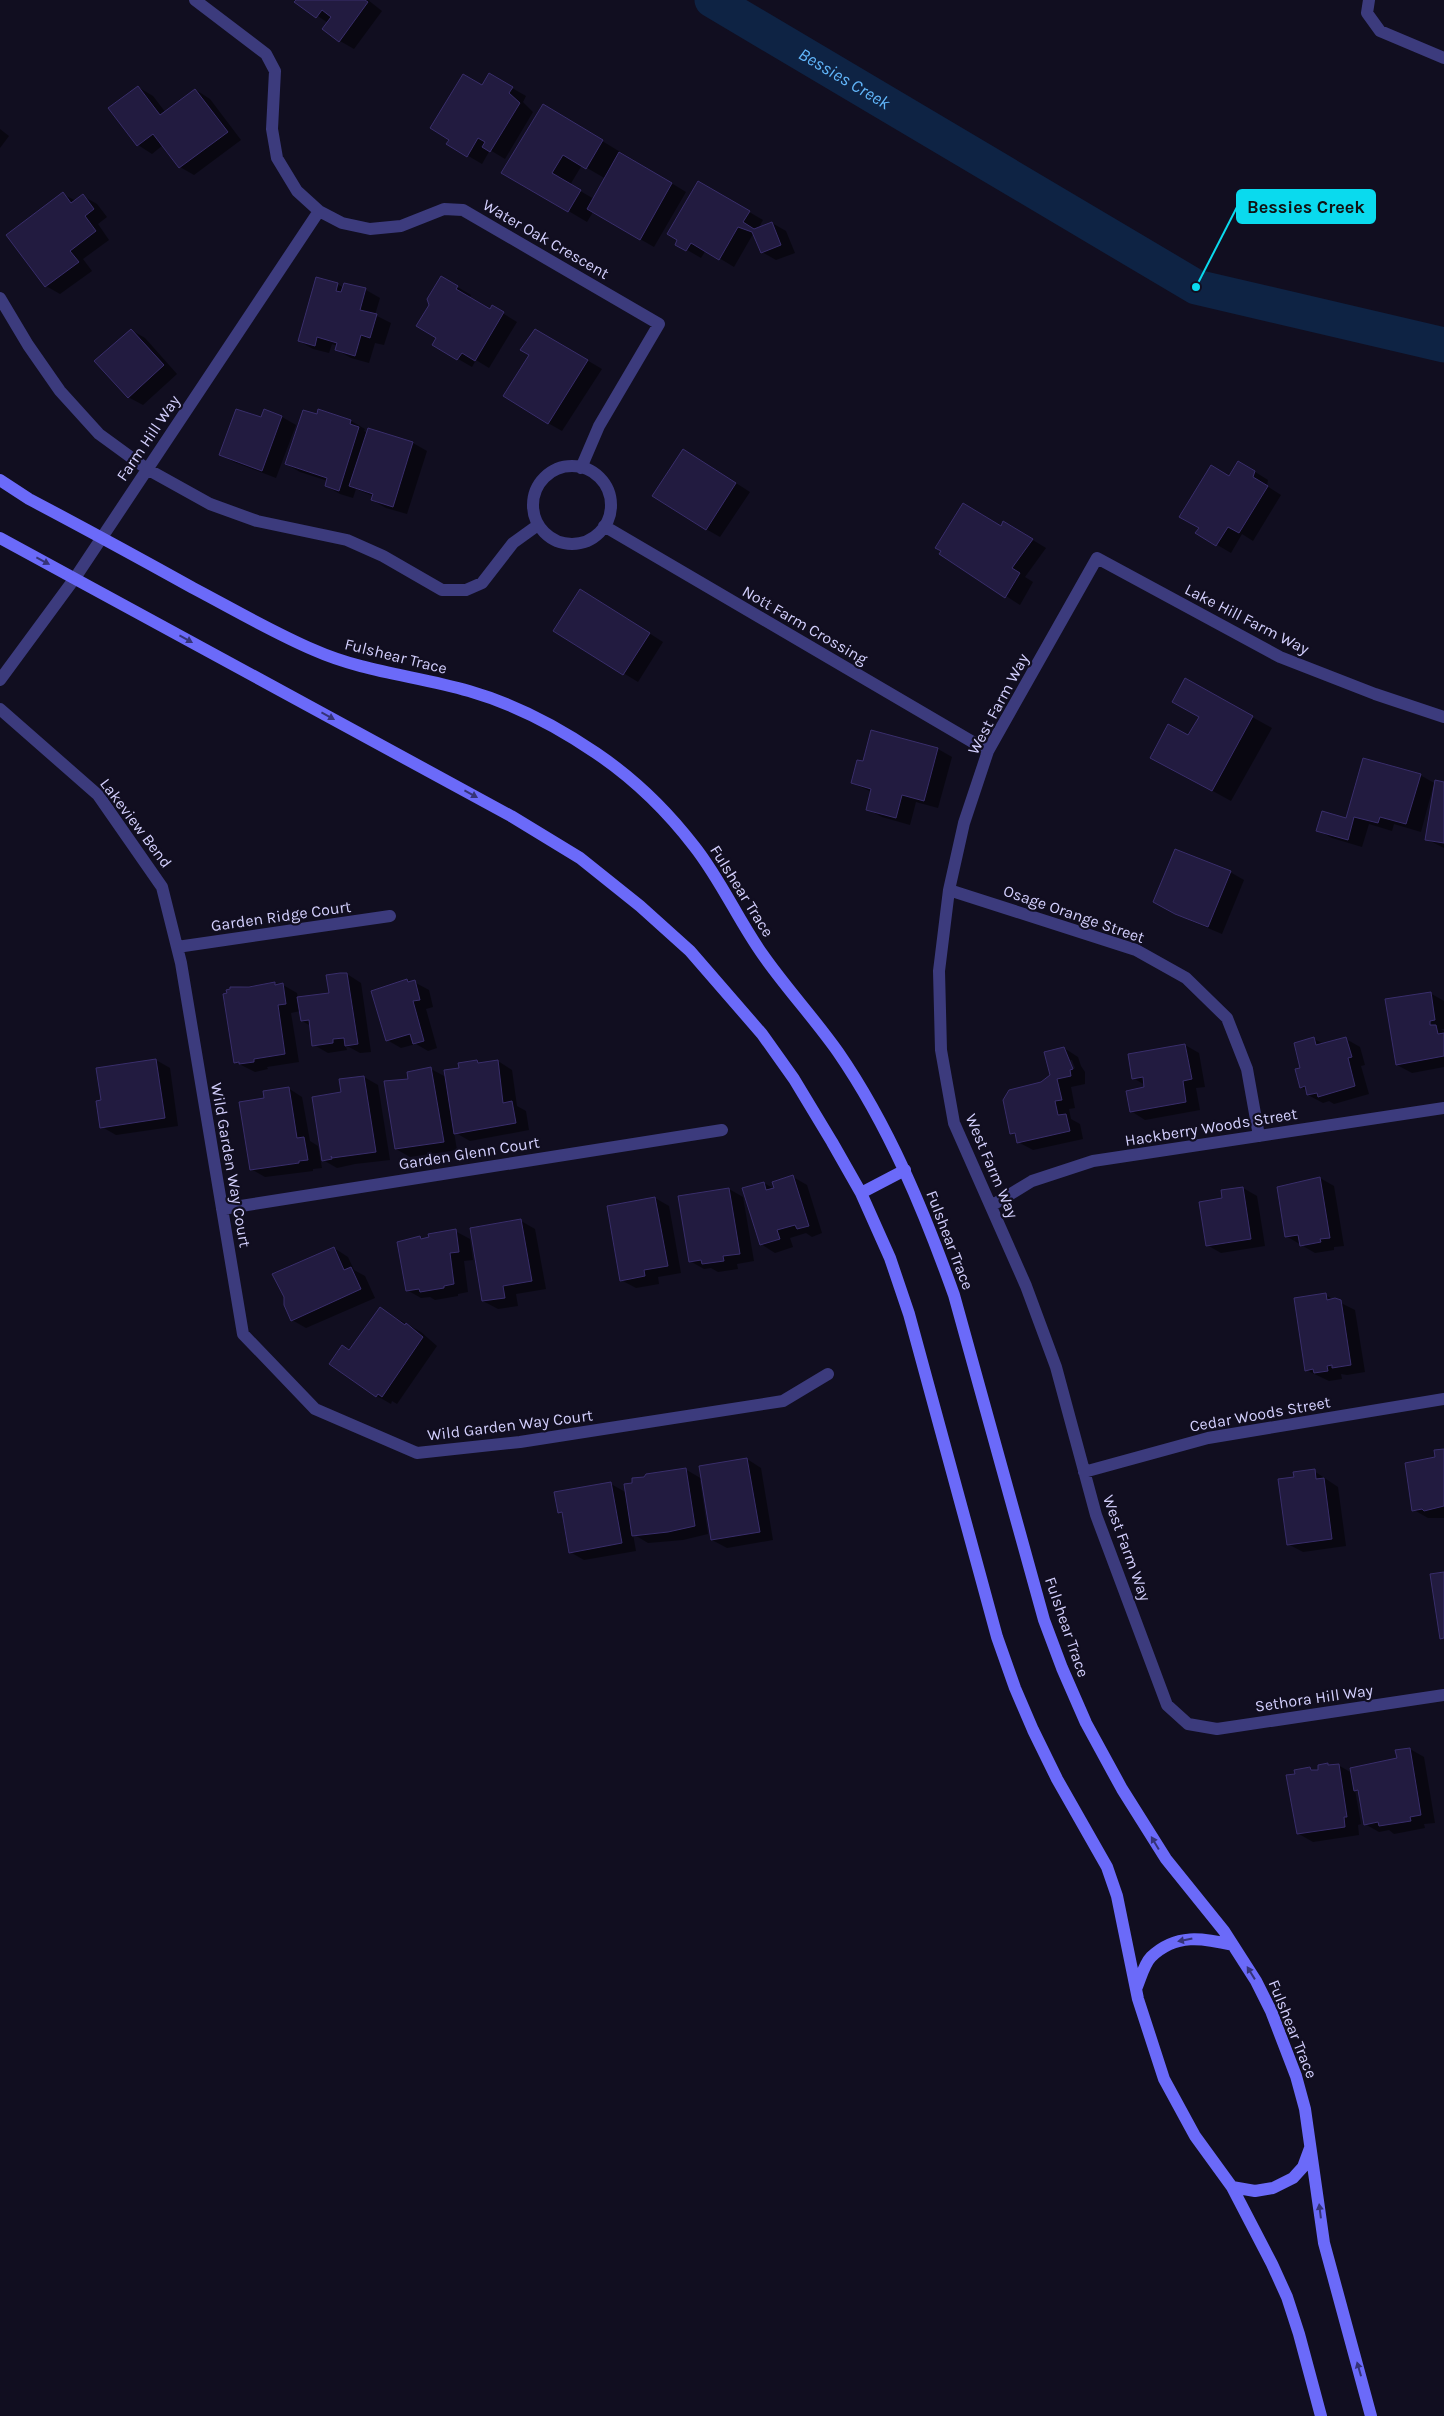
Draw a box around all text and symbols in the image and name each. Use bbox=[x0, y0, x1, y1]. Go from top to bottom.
water label: Bessies Creek bbox=[795, 43, 895, 115]
callout: Bessies Creek bbox=[1237, 190, 1375, 223]
street label: Water Oak Crescent bbox=[479, 195, 613, 283]
text: Bessies Creek bbox=[1247, 196, 1365, 218]
street label: Farm Hill Way bbox=[112, 391, 184, 485]
one-way arrow bbox=[36, 557, 50, 565]
street label: Lake Hill Farm Way bbox=[1182, 579, 1313, 659]
street label: Nott Farm Crossing bbox=[739, 581, 871, 669]
one-way arrow bbox=[179, 634, 192, 643]
street label: Fulshear Trace bbox=[343, 634, 449, 678]
street label: West Farm Way bbox=[963, 650, 1033, 758]
one-way arrow bbox=[322, 712, 335, 721]
street label: Lakeview Bend bbox=[96, 774, 176, 872]
one-way arrow bbox=[464, 790, 478, 798]
street label: Fulshear Trace bbox=[706, 842, 778, 940]
street label: Osage Orange Street bbox=[1001, 881, 1147, 947]
street label: Garden Ridge Court bbox=[210, 897, 352, 935]
street label: Wild Garden Way Court bbox=[207, 1081, 255, 1249]
street label: Hackberry Woods Street bbox=[1123, 1104, 1299, 1150]
street label: West Farm Way bbox=[961, 1111, 1023, 1222]
street label: Garden Glenn Court bbox=[397, 1132, 541, 1174]
street label: Fulshear Trace bbox=[922, 1188, 978, 1292]
street label: Cedar Woods Street bbox=[1188, 1392, 1332, 1436]
street label: Wild Garden Way Court bbox=[426, 1405, 594, 1445]
street label: West Farm Way bbox=[1099, 1492, 1155, 1604]
street label: Fulshear Trace bbox=[1041, 1574, 1093, 1680]
street label: Sethora Hill Way bbox=[1254, 1680, 1375, 1716]
one-way arrow bbox=[1151, 1836, 1160, 1849]
one-way arrow bbox=[1178, 1936, 1193, 1944]
one-way arrow bbox=[1246, 1967, 1256, 1980]
street label: Fulshear Trace bbox=[1265, 1977, 1321, 2081]
one-way arrow bbox=[1316, 2203, 1324, 2219]
one-way arrow bbox=[1354, 2361, 1362, 2376]

